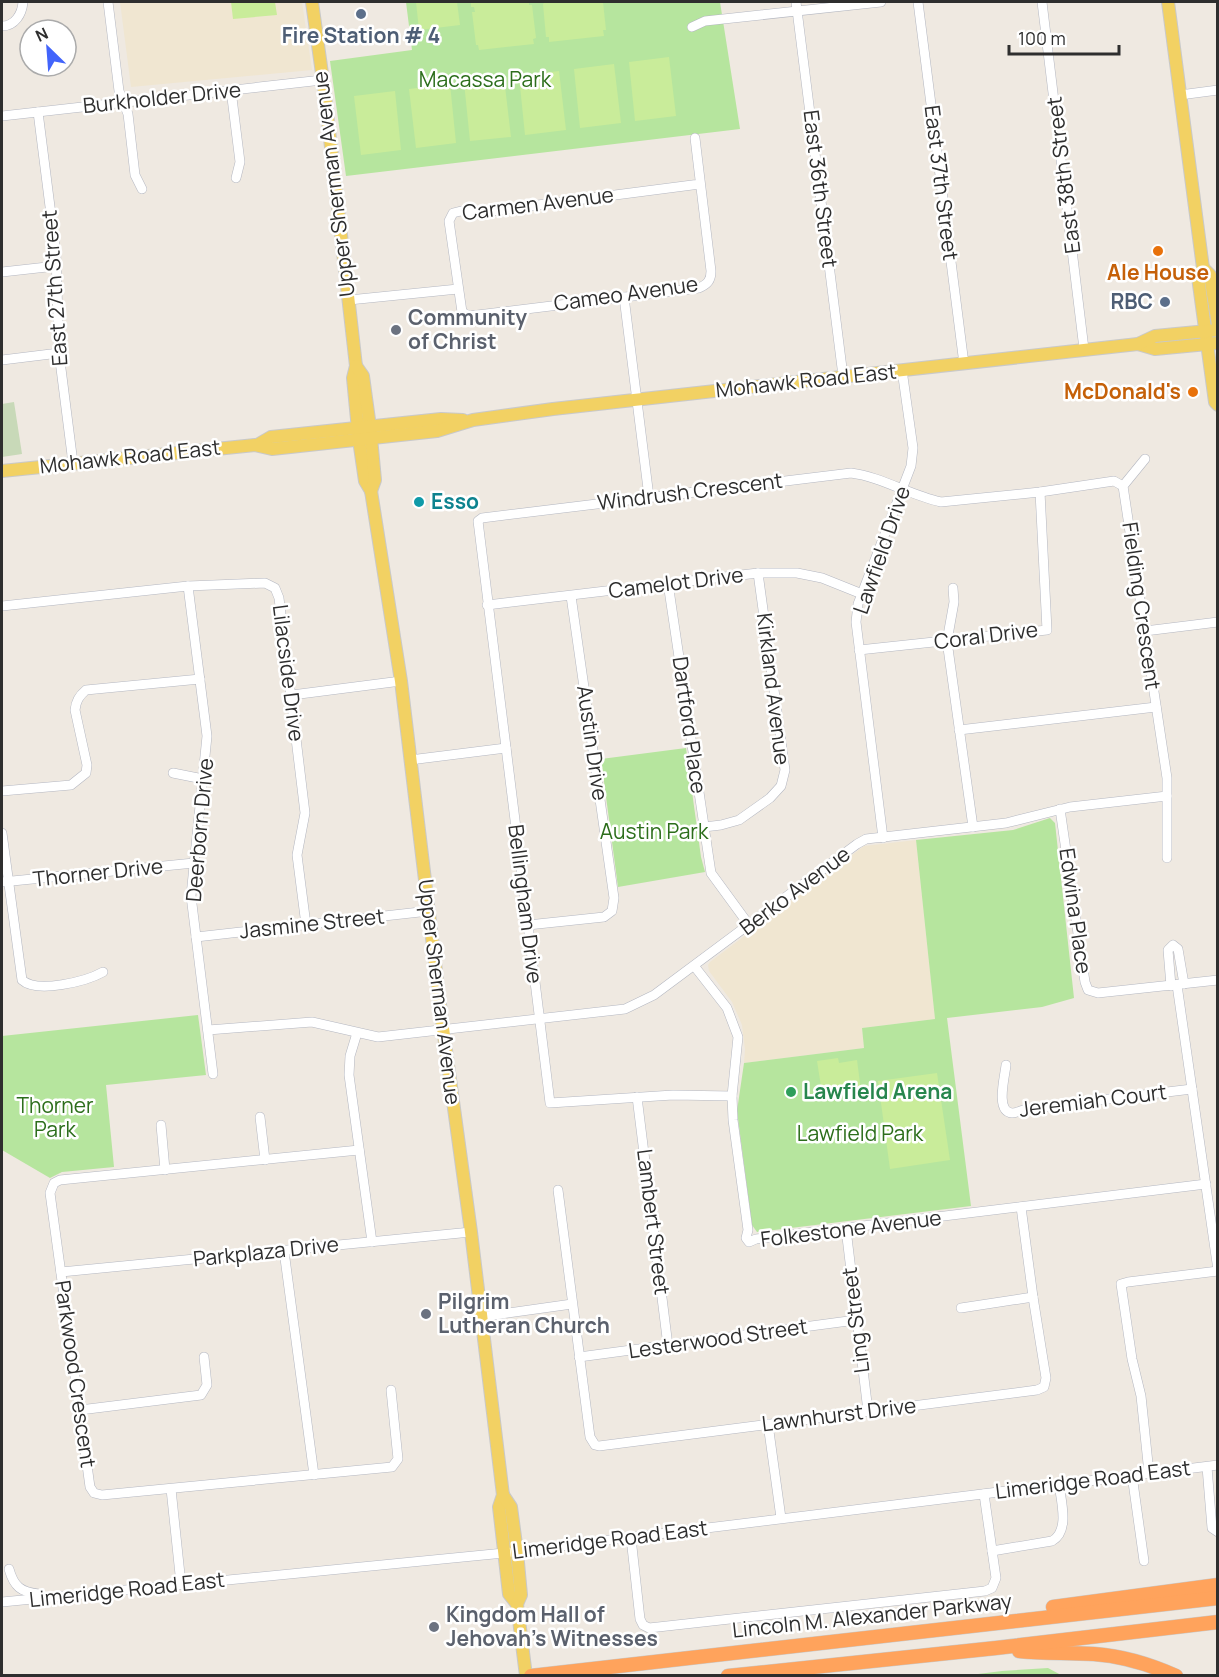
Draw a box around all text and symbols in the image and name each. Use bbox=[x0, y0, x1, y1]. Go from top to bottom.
marker: Fire Station # 4 bbox=[354, 7, 368, 21]
north arrow bbox=[18, 18, 78, 78]
scale bar bbox=[1009, 18, 1118, 56]
place label: Fire Station # 4 bbox=[282, 21, 440, 49]
text: N bbox=[32, 22, 52, 47]
text: 100 m bbox=[1018, 26, 1066, 50]
park label: Macassa Park bbox=[419, 65, 552, 93]
street label: Upper Sherman Avenue bbox=[305, 70, 361, 298]
street label: Burkholder Drive bbox=[82, 75, 242, 119]
street label: East 38th Street bbox=[1039, 95, 1087, 255]
street label: East 37th Street bbox=[919, 104, 965, 262]
street label: East 36th Street bbox=[797, 108, 845, 269]
street label: Carmen Avenue bbox=[460, 180, 615, 226]
street label: East 27th Street bbox=[35, 209, 73, 367]
marker: Ale House bbox=[1151, 244, 1165, 258]
place label: Ale House bbox=[1107, 258, 1209, 286]
street label: Cameo Avenue bbox=[552, 269, 700, 317]
place label: RBC bbox=[1110, 287, 1153, 315]
marker: RBC bbox=[1158, 295, 1172, 309]
place label: Community of Christ bbox=[408, 303, 527, 355]
marker: Community of Christ bbox=[389, 323, 403, 337]
street label: Mohawk Road East bbox=[714, 357, 898, 403]
place label: McDonald's bbox=[1064, 377, 1181, 405]
marker: McDonald's bbox=[1186, 385, 1200, 399]
street label: Mohawk Road East bbox=[38, 433, 222, 479]
street label: Windrush Crescent bbox=[596, 466, 784, 516]
street label: Lawfield Drive bbox=[846, 482, 916, 617]
place label: Esso bbox=[431, 487, 479, 515]
marker: Esso bbox=[412, 495, 426, 509]
street label: Fielding Crescent bbox=[1116, 520, 1168, 691]
street label: Camelot Drive bbox=[607, 560, 745, 604]
street label: Lilacside Drive bbox=[267, 603, 311, 743]
street label: Kirkland Avenue bbox=[751, 611, 797, 766]
street label: Coral Drive bbox=[932, 615, 1039, 655]
street label: Dartford Place bbox=[667, 655, 713, 795]
street label: Austin Drive bbox=[571, 684, 615, 802]
street label: Deerborn Drive bbox=[179, 757, 219, 903]
park label: Austin Park bbox=[600, 817, 709, 845]
street label: Bellingham Drive bbox=[502, 823, 550, 985]
street label: Berko Avenue bbox=[733, 839, 855, 941]
street label: Edwina Place bbox=[1053, 846, 1099, 975]
street label: Thorner Drive bbox=[32, 851, 164, 893]
street label: Upper Sherman Avenue bbox=[412, 878, 468, 1106]
street label: Jasmine Street bbox=[238, 901, 386, 945]
place label: Lawfield Arena bbox=[803, 1077, 952, 1105]
street label: Jeremiah Court bbox=[1018, 1077, 1168, 1123]
marker: Lawfield Arena bbox=[784, 1085, 798, 1099]
park label: Thorner Park bbox=[16, 1091, 94, 1143]
park label: Lawfield Park bbox=[797, 1119, 924, 1147]
street label: Lambert Street bbox=[631, 1147, 677, 1296]
street label: Folkestone Avenue bbox=[759, 1203, 943, 1253]
street label: Parkplaza Drive bbox=[192, 1229, 340, 1273]
street label: Ling Street bbox=[835, 1266, 875, 1375]
street label: Parkwood Crescent bbox=[49, 1278, 103, 1469]
place label: Pilgrim Lutheran Church bbox=[438, 1287, 610, 1339]
marker: Pilgrim Lutheran Church bbox=[419, 1307, 433, 1321]
street label: Lesterwood Street bbox=[626, 1312, 809, 1364]
street label: Lawnhurst Drive bbox=[760, 1391, 918, 1437]
street label: Limeridge Road East bbox=[994, 1453, 1192, 1505]
street label: Limeridge Road East bbox=[511, 1513, 709, 1565]
street label: Limeridge Road East bbox=[28, 1565, 226, 1613]
street label: Lincoln M. Alexander Parkway bbox=[731, 1586, 1013, 1644]
place label: Kingdom Hall of Jehovah's Witnesses bbox=[446, 1600, 658, 1652]
marker: Kingdom Hall of Jehovah's Witnesses bbox=[427, 1620, 441, 1634]

